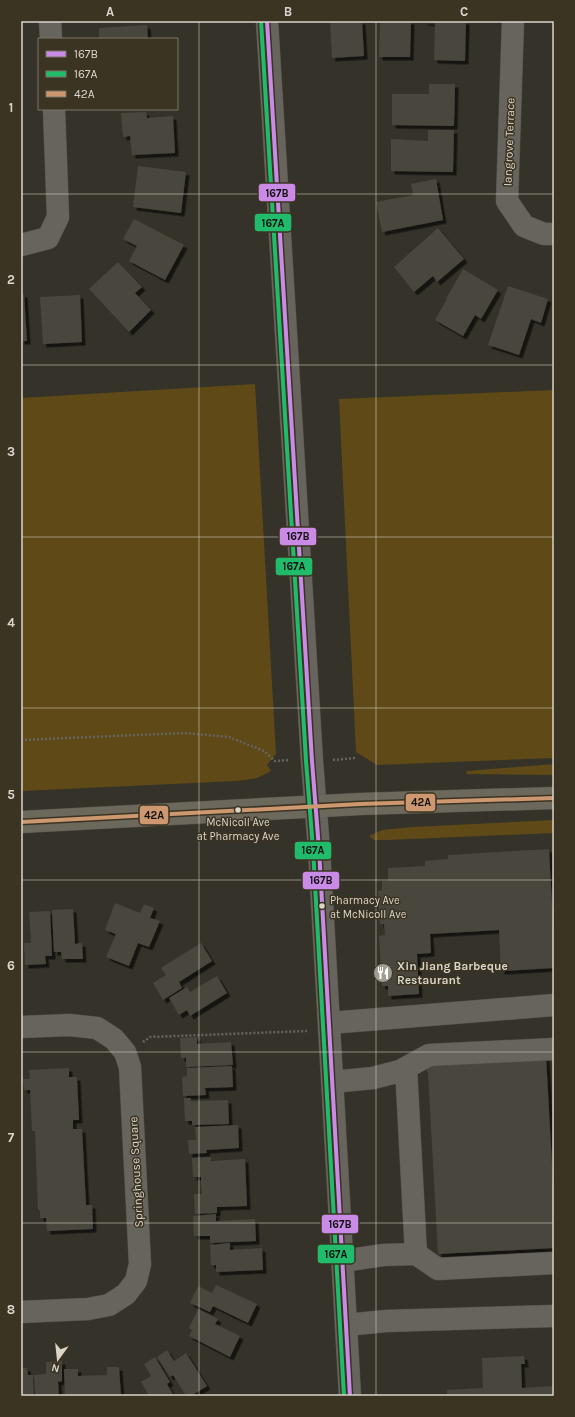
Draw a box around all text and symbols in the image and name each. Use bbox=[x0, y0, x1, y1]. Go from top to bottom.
text: A bbox=[106, 4, 114, 19]
text: B bbox=[284, 4, 292, 19]
text: C bbox=[460, 4, 468, 19]
legend bbox=[38, 38, 178, 110]
text: 167B bbox=[74, 47, 98, 61]
text: 167A bbox=[74, 67, 97, 81]
text: 42A bbox=[74, 87, 95, 101]
street label: Iangrove Terrace bbox=[500, 97, 518, 187]
text: 1 bbox=[9, 100, 13, 115]
line badge: 167B bbox=[258, 183, 296, 202]
text: 167B bbox=[265, 187, 289, 200]
line badge: 167A bbox=[254, 213, 292, 232]
text: 167A bbox=[262, 217, 285, 230]
text: 2 bbox=[7, 272, 15, 287]
text: 3 bbox=[7, 444, 15, 459]
line badge: 167B bbox=[279, 527, 317, 546]
text: 167B bbox=[286, 530, 310, 543]
line badge: 167A bbox=[275, 557, 313, 576]
text: 167A bbox=[283, 560, 306, 573]
text: 4 bbox=[7, 615, 15, 630]
text: 5 bbox=[7, 787, 15, 802]
line badge: 42A bbox=[405, 793, 436, 812]
text: 42A bbox=[411, 796, 431, 809]
line badge: 42A bbox=[139, 805, 169, 825]
marker: McNicoll Ave at Pharmacy Ave bbox=[233, 805, 243, 815]
text: 42A bbox=[144, 809, 164, 822]
place label: McNicoll Ave at Pharmacy Ave bbox=[197, 816, 280, 843]
line badge: 167A bbox=[294, 841, 332, 860]
text: 167A bbox=[302, 844, 325, 857]
line badge: 167B bbox=[302, 871, 340, 890]
text: 167B bbox=[309, 874, 333, 887]
place label: Pharmacy Ave at McNicoll Ave bbox=[330, 894, 407, 921]
marker: Pharmacy Ave at McNicoll Ave bbox=[317, 901, 327, 911]
text: 6 bbox=[7, 958, 15, 973]
place label: Xin Jiang Barbeque Restaurant bbox=[397, 959, 508, 987]
restaurant icon: Xin Jiang Barbeque Restaurant bbox=[372, 962, 394, 984]
street label: Springhouse Square bbox=[126, 1116, 146, 1228]
text: 7 bbox=[8, 1130, 15, 1145]
line badge: 167B bbox=[321, 1214, 359, 1234]
text: 167B bbox=[328, 1218, 352, 1231]
line badge: 167A bbox=[317, 1244, 355, 1264]
text: 167A bbox=[325, 1248, 348, 1261]
text: 8 bbox=[7, 1302, 15, 1317]
north arrow bbox=[38, 1339, 78, 1379]
text: N bbox=[50, 1361, 61, 1375]

